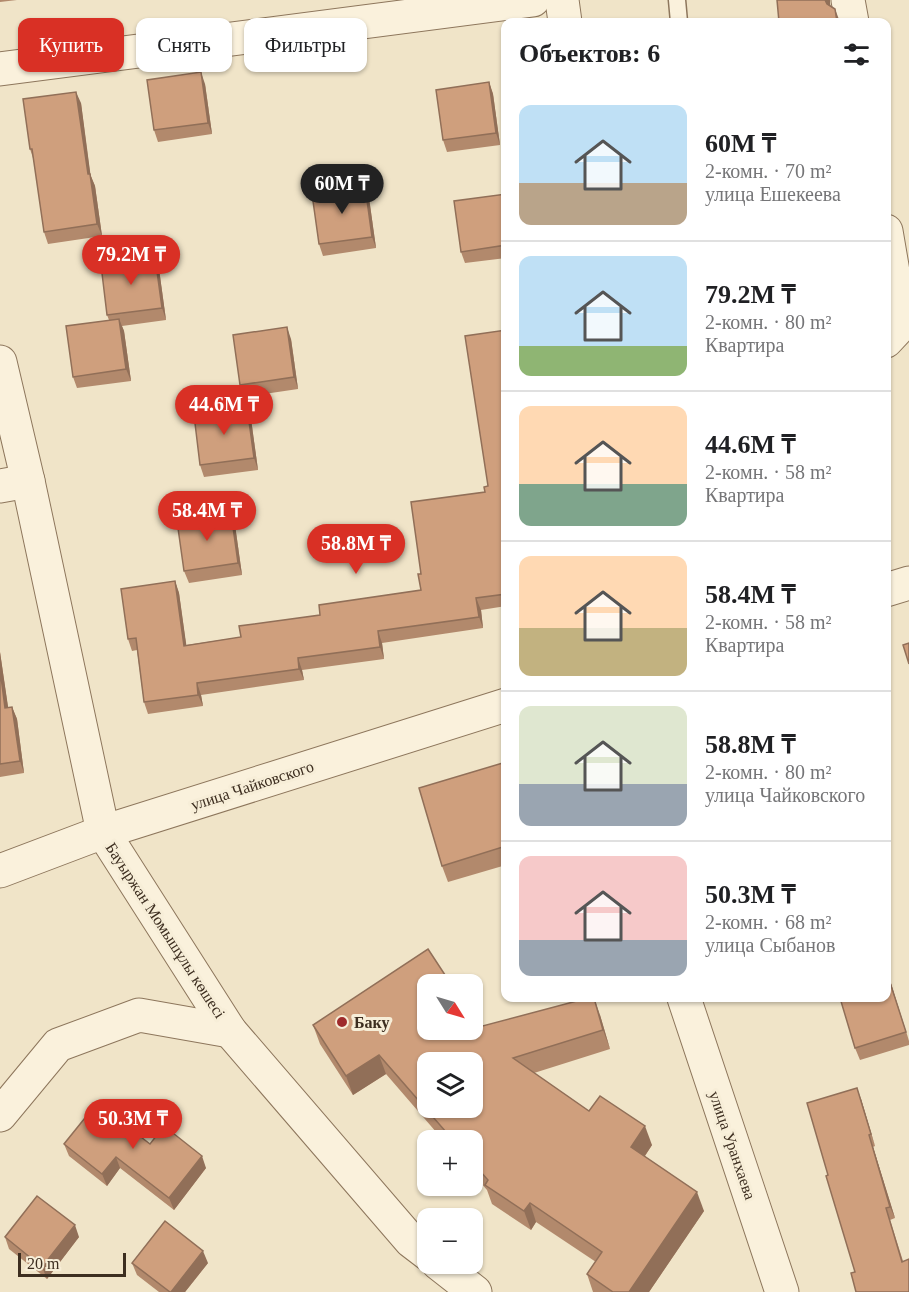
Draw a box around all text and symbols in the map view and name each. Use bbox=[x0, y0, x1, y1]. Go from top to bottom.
chip: Купить bbox=[18, 18, 124, 72]
chip: Снять bbox=[136, 18, 232, 72]
chip: Фильтры bbox=[244, 18, 367, 72]
icon: filters bbox=[840, 38, 873, 71]
text: Объектов: 6 bbox=[519, 39, 660, 68]
icon: home bbox=[567, 129, 639, 201]
text: 60M ₸ bbox=[705, 129, 776, 158]
text: 2-комн. · 70 m² bbox=[705, 160, 832, 182]
pin: 60M ₸ bbox=[300, 164, 384, 215]
text: 60M ₸ bbox=[315, 172, 369, 194]
text: улица Ешекеева bbox=[705, 183, 841, 205]
pin: 79.2M ₸ bbox=[76, 235, 186, 286]
text: 79.2M ₸ bbox=[96, 243, 166, 265]
icon: home bbox=[567, 280, 639, 352]
text: 79.2M ₸ bbox=[705, 280, 796, 309]
text: 2-комн. · 80 m² bbox=[705, 311, 832, 333]
text: Квартира bbox=[705, 334, 784, 356]
pin: 44.6M ₸ bbox=[169, 385, 279, 436]
text: 44.6M ₸ bbox=[189, 393, 259, 415]
icon: home bbox=[567, 430, 639, 502]
text: 44.6M ₸ bbox=[705, 430, 796, 459]
text: 2-комн. · 58 m² bbox=[705, 461, 832, 483]
text: Квартира bbox=[705, 484, 784, 506]
pin: 58.4M ₸ bbox=[152, 491, 262, 542]
text: 58.4M ₸ bbox=[172, 499, 242, 521]
pin: 58.8M ₸ bbox=[301, 524, 411, 575]
text: 58.8M ₸ bbox=[321, 532, 391, 554]
icon: home bbox=[567, 580, 639, 652]
text: 58.4M ₸ bbox=[705, 580, 796, 609]
text: 2-комн. · 58 m² bbox=[705, 611, 832, 633]
text: Квартира bbox=[705, 634, 784, 656]
icon: home bbox=[567, 730, 639, 802]
text: 58.8M ₸ bbox=[705, 730, 796, 759]
street label: улица Чайковского bbox=[189, 758, 316, 814]
text: 2-комн. · 80 m² bbox=[705, 761, 832, 783]
text: улица Чайковского bbox=[705, 784, 865, 806]
street label: Бауыржан Момышұлы көшесі bbox=[102, 839, 229, 1022]
icon: home bbox=[567, 880, 639, 952]
text: 50.3M ₸ bbox=[705, 880, 796, 909]
text: 2-комн. · 68 m² bbox=[705, 911, 832, 933]
text: улица Сыбанов bbox=[705, 934, 835, 956]
north arrow bbox=[417, 974, 483, 1040]
map controls bbox=[417, 974, 483, 1274]
place label: Баку bbox=[354, 1014, 390, 1032]
marker: Баку bbox=[335, 1015, 349, 1029]
button: layers bbox=[417, 1052, 483, 1118]
street label: улица Уранхаева bbox=[705, 1089, 759, 1202]
pin: 50.3M ₸ bbox=[78, 1099, 188, 1150]
text: 50.3M ₸ bbox=[98, 1107, 168, 1129]
button: + bbox=[417, 1130, 483, 1196]
button: − bbox=[417, 1208, 483, 1274]
scale bar bbox=[18, 1250, 126, 1278]
text: 20 m bbox=[27, 1255, 59, 1272]

